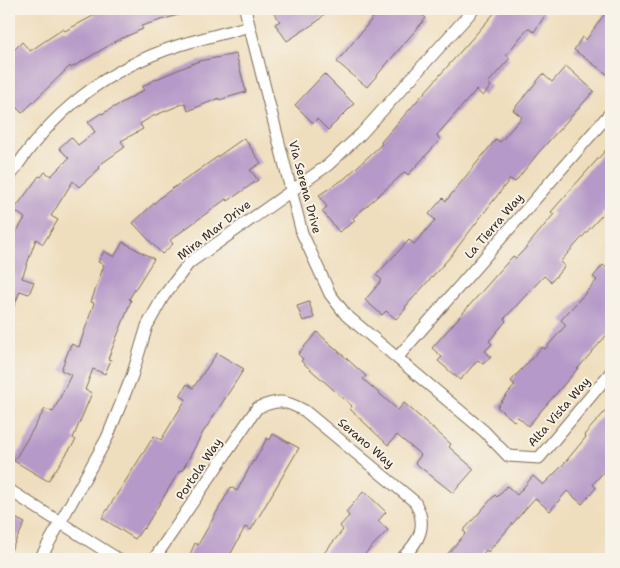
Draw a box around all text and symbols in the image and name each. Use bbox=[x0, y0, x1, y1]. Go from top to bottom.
street label: Via Serena Drive bbox=[285, 139, 325, 236]
street label: La Tierra Way bbox=[461, 190, 527, 262]
street label: Mira Mar Drive bbox=[174, 196, 254, 264]
street label: Alta Vista Way bbox=[524, 374, 594, 450]
street label: Serano Way bbox=[334, 415, 398, 471]
street label: Portola Way bbox=[172, 435, 226, 503]

